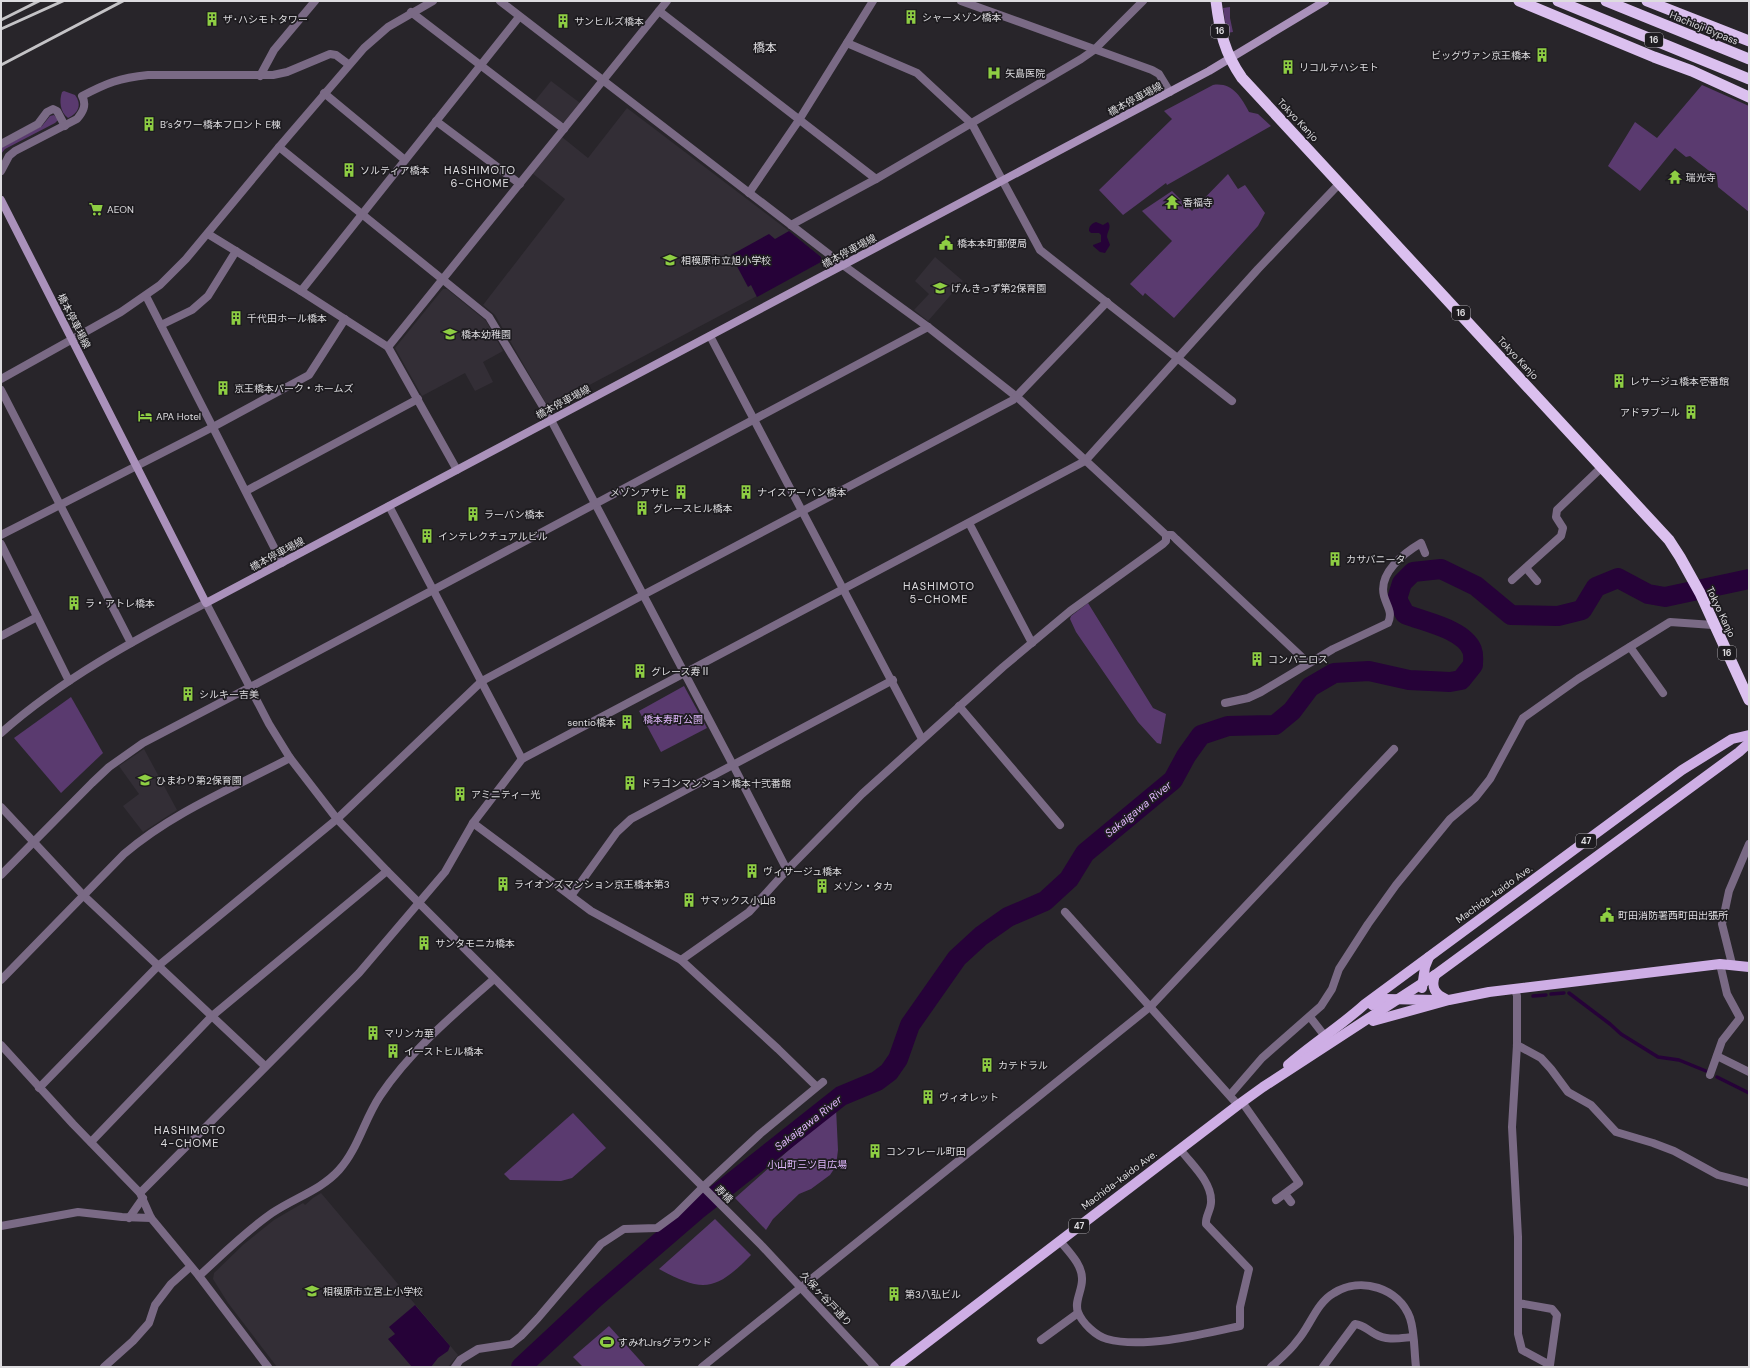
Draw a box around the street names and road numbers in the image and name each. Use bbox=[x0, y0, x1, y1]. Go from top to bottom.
street label: Hachioji Bypass bbox=[1668, 8, 1740, 48]
road number: 16 bbox=[1211, 24, 1229, 38]
road number: 16 bbox=[1645, 33, 1663, 47]
street label: 橋本停車場線 bbox=[1105, 79, 1165, 119]
street label: Tokyo Kanjo bbox=[1275, 96, 1321, 144]
street label: 橋本停車場線 bbox=[819, 231, 879, 271]
street label: 橋本停車場線 bbox=[55, 291, 93, 351]
road number: 16 bbox=[1452, 306, 1470, 320]
street label: Tokyo Kanjo bbox=[1495, 334, 1541, 382]
street label: 橋本停車場線 bbox=[533, 382, 593, 422]
street label: 橋本停車場線 bbox=[247, 534, 307, 574]
street label: Tokyo Kanjo bbox=[1704, 585, 1738, 640]
road number: 16 bbox=[1718, 646, 1736, 660]
road number: 47 bbox=[1576, 834, 1596, 848]
street label: Machida-kaido Ave. bbox=[1453, 862, 1535, 926]
street label: Machida-kaido Ave. bbox=[1079, 1147, 1159, 1213]
street label: 寿橋 bbox=[712, 1182, 736, 1206]
road number: 47 bbox=[1069, 1219, 1089, 1233]
street label: 久保ヶ谷戸通り bbox=[797, 1269, 855, 1329]

